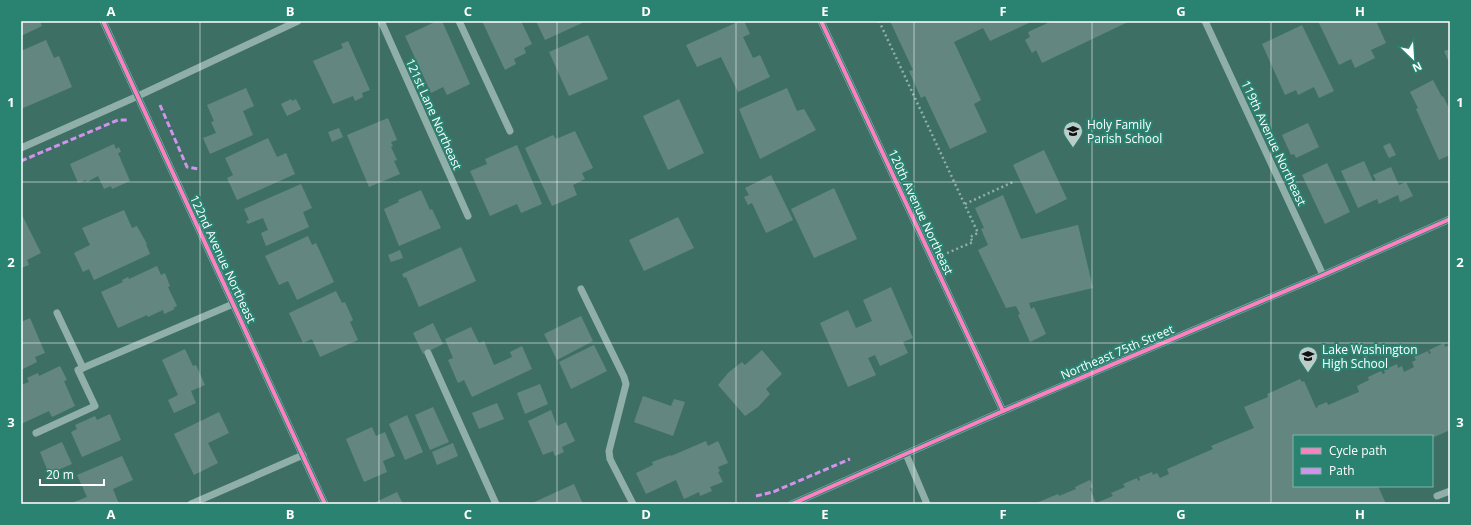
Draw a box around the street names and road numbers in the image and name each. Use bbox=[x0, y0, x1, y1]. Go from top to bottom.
street label: 121st Lane Northeast bbox=[402, 56, 466, 172]
street label: 119th Avenue Northeast bbox=[1237, 78, 1311, 208]
street label: 120th Avenue Northeast bbox=[884, 147, 958, 277]
street label: 122nd Avenue Northeast bbox=[186, 192, 260, 326]
street label: Northeast 75th Street bbox=[1058, 320, 1176, 384]

